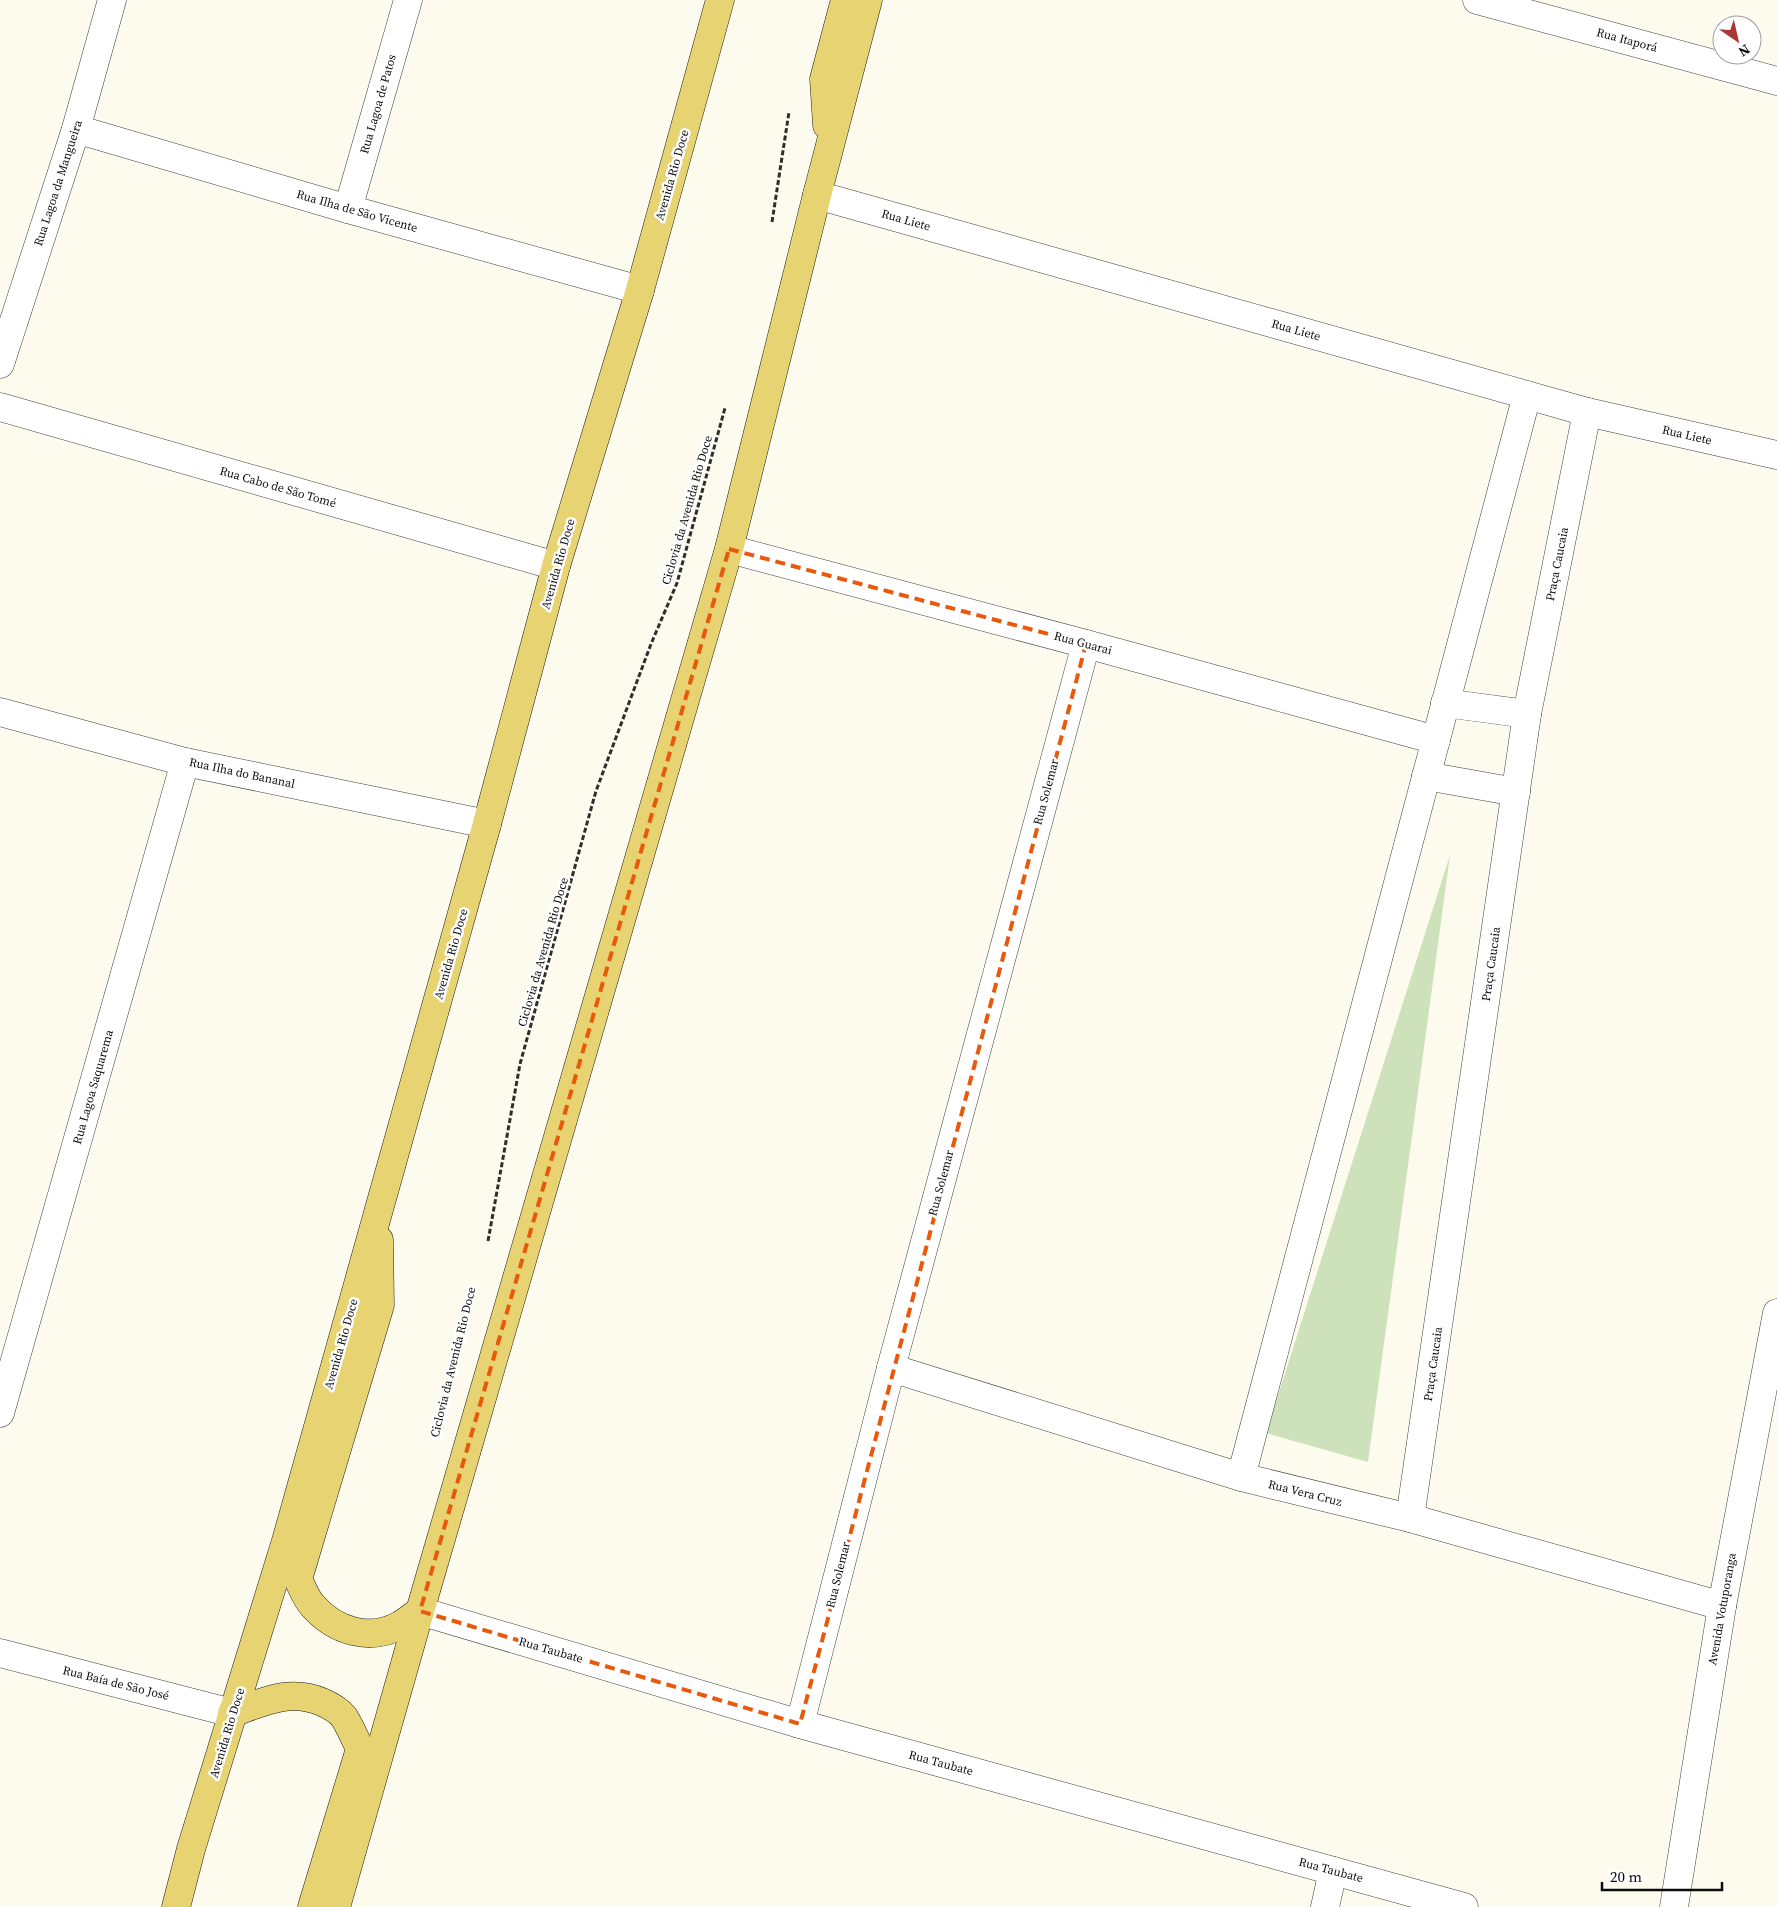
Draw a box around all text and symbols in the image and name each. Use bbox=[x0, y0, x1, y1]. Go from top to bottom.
north arrow bbox=[1712, 15, 1762, 65]
street label: Rua Itaporá bbox=[1595, 24, 1660, 56]
text: N bbox=[1734, 40, 1754, 62]
street label: Rua Lagoa de Patos bbox=[356, 52, 400, 156]
street label: Rua Lagoa da Mangueira bbox=[30, 117, 86, 248]
street label: Avenida Rio Doce bbox=[651, 128, 693, 222]
street label: Rua Ilha de São Vicente bbox=[295, 186, 419, 236]
street label: Rua Liete bbox=[880, 205, 932, 235]
street label: Rua Liete bbox=[1270, 315, 1322, 345]
street label: Rua Liete bbox=[1661, 422, 1713, 448]
street label: Ciclovia da Avenida Rio Doce bbox=[658, 433, 716, 587]
street label: Rua Cabo de São Tomé bbox=[218, 463, 338, 511]
street label: Avenida Rio Doce bbox=[537, 517, 579, 611]
street label: Praça Caucaia bbox=[1542, 525, 1572, 602]
street label: Rua Guarai bbox=[1052, 628, 1114, 659]
street label: Rua Ilha do Bananal bbox=[188, 754, 297, 792]
street label: Rua Solemar bbox=[1029, 757, 1063, 827]
street label: Ciclovia da Avenida Rio Doce bbox=[514, 875, 572, 1029]
street label: Avenida Rio Doce bbox=[430, 907, 472, 1001]
street label: Praça Caucaia bbox=[1478, 925, 1504, 1002]
street label: Rua Lagoa Saquarema bbox=[69, 1027, 117, 1146]
street label: Rua Solemar bbox=[924, 1148, 958, 1218]
street label: Ciclovia da Avenida Rio Doce bbox=[427, 1285, 479, 1439]
street label: Avenida Rio Doce bbox=[320, 1297, 362, 1391]
street label: Praça Caucaia bbox=[1420, 1325, 1446, 1402]
street label: Rua Vera Cruz bbox=[1266, 1476, 1344, 1510]
street label: Rua Solemar bbox=[822, 1540, 854, 1610]
street label: Avenida Votuporanga bbox=[1704, 1551, 1740, 1666]
street label: Rua Taubate bbox=[517, 1633, 585, 1667]
street label: Rua Baía de São José bbox=[61, 1662, 171, 1704]
street label: Avenida Rio Doce bbox=[206, 1686, 248, 1780]
street label: Rua Taubate bbox=[907, 1747, 975, 1779]
street label: Rua Taubate bbox=[1297, 1854, 1365, 1886]
scale bar bbox=[1602, 1860, 1722, 1892]
text: 20 m bbox=[1610, 1866, 1642, 1887]

